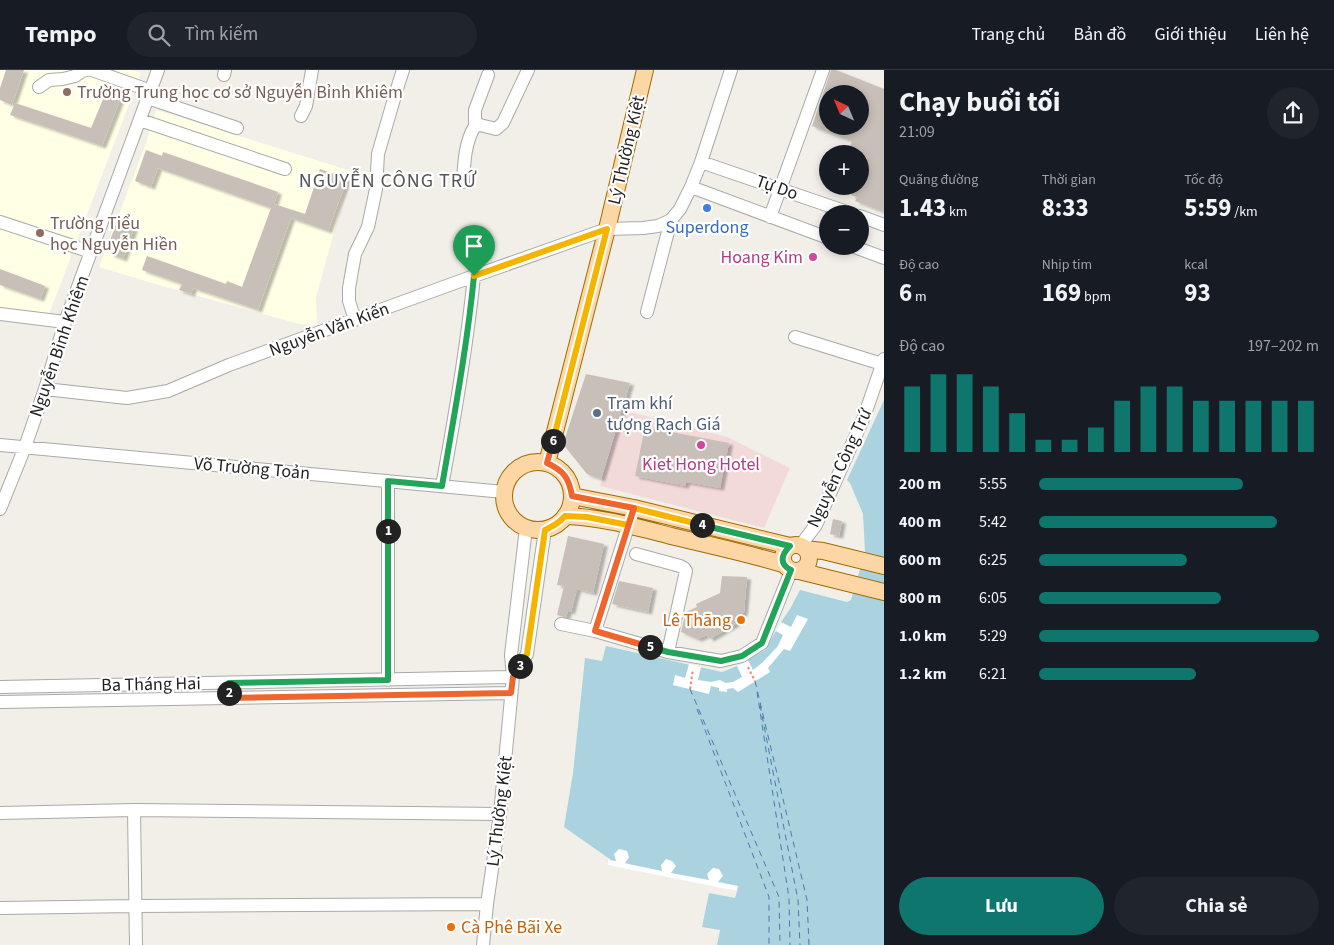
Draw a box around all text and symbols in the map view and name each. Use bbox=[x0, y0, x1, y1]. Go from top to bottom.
search box bbox=[127, 12, 477, 57]
text: Tempo bbox=[25, 17, 97, 52]
icon: search bbox=[145, 21, 173, 49]
text: Tìm kiếm bbox=[185, 21, 258, 48]
text: Trang chủ bbox=[971, 22, 1045, 47]
text: Bản đồ bbox=[1073, 22, 1126, 47]
text: Giới thiệu bbox=[1154, 22, 1227, 47]
text: Liên hệ bbox=[1255, 22, 1309, 47]
place label: Trường Trung học cơ sở Nguyễn Bỉnh Khiêm bbox=[77, 80, 403, 105]
text: Chạy buổi tối bbox=[899, 82, 1061, 122]
north arrow bbox=[819, 85, 869, 135]
map controls bbox=[819, 85, 869, 255]
marker: Trường Trung học cơ sở Nguyễn Bỉnh Khiêm bbox=[61, 86, 73, 98]
button: share bbox=[1267, 87, 1319, 139]
street label: Lý Thường Kiệt bbox=[602, 93, 651, 207]
text: 21:09 bbox=[899, 121, 935, 143]
button: + bbox=[819, 145, 869, 195]
district label: NGUYỄN CÔNG TRỨ bbox=[299, 167, 477, 195]
street label: Tự Do bbox=[752, 169, 801, 206]
text: Quãng đường bbox=[899, 170, 978, 190]
text: Thời gian bbox=[1042, 170, 1096, 190]
text: Tốc độ bbox=[1184, 170, 1223, 190]
text: 1.43 bbox=[899, 190, 946, 226]
text: 8:33 bbox=[1042, 190, 1089, 226]
text: 5:59 bbox=[1184, 190, 1231, 226]
marker: Superdong bbox=[701, 202, 713, 214]
text: km bbox=[946, 202, 967, 222]
text: /km bbox=[1231, 202, 1258, 222]
button: − bbox=[819, 205, 869, 255]
place label: Trường Tiểu học Nguyễn Hiền bbox=[50, 211, 178, 257]
place label: Superdong bbox=[665, 215, 749, 240]
pin bbox=[453, 225, 495, 276]
marker: Trường Tiểu học Nguyễn Hiền bbox=[34, 227, 46, 239]
icon: arrive bbox=[460, 232, 488, 260]
place label: Hoang Kim bbox=[720, 245, 803, 270]
marker: Hoang Kim bbox=[807, 251, 819, 263]
text: Độ cao bbox=[899, 255, 939, 275]
text: Nhịp tim bbox=[1042, 255, 1092, 275]
text: kcal bbox=[1184, 255, 1208, 275]
street label: Nguyễn Bỉnh Khiêm bbox=[24, 272, 95, 420]
text: 6 bbox=[899, 275, 912, 311]
text: 169 bbox=[1042, 275, 1081, 311]
text: 93 bbox=[1184, 275, 1211, 311]
text: m bbox=[912, 287, 927, 307]
text: bpm bbox=[1081, 287, 1111, 307]
street label: Nguyễn Văn Kiến bbox=[266, 296, 393, 363]
text: Độ cao bbox=[899, 335, 945, 357]
text: 197–202 m bbox=[1247, 335, 1319, 357]
place label: Trạm khí tượng Rạch Giá bbox=[607, 391, 721, 437]
street label: Nguyễn Công Trứ bbox=[801, 404, 878, 532]
marker: Trạm khí tượng Rạch Giá bbox=[591, 407, 603, 419]
pin: 6 bbox=[540, 428, 566, 454]
text: 6 bbox=[550, 431, 557, 451]
marker: Kiet Hong Hotel bbox=[695, 439, 707, 451]
street label: Võ Trường Toản bbox=[193, 451, 311, 486]
place label: Kiet Hong Hotel bbox=[642, 452, 760, 477]
text: 200 m bbox=[899, 473, 941, 495]
text: 5:55 bbox=[979, 473, 1007, 495]
text: 400 m bbox=[899, 511, 941, 533]
text: 5:42 bbox=[979, 511, 1007, 533]
pin: 4 bbox=[690, 512, 714, 538]
text: 4 bbox=[699, 515, 706, 535]
pin: 1 bbox=[376, 518, 400, 544]
text: 1 bbox=[385, 521, 392, 541]
text: 600 m bbox=[899, 549, 941, 571]
text: 6:25 bbox=[979, 549, 1007, 571]
text: 800 m bbox=[899, 587, 941, 609]
text: 6:05 bbox=[979, 587, 1007, 609]
place label: Lê Thāng bbox=[663, 608, 731, 633]
marker: Lê Thāng bbox=[735, 614, 747, 626]
text: 1.0 km bbox=[899, 625, 946, 647]
text: 5:29 bbox=[979, 625, 1007, 647]
pin: 5 bbox=[638, 634, 662, 660]
text: 5 bbox=[647, 637, 654, 657]
pin: 3 bbox=[508, 654, 532, 678]
text: 3 bbox=[517, 656, 524, 676]
text: 1.2 km bbox=[899, 663, 946, 685]
text: 6:21 bbox=[979, 663, 1007, 685]
street label: Ba Tháng Hai bbox=[101, 671, 201, 698]
pin: 2 bbox=[216, 680, 242, 706]
text: 2 bbox=[226, 683, 233, 703]
street label: Lý Thường Kiệt bbox=[480, 754, 519, 868]
button: Lưu bbox=[899, 877, 1104, 935]
button: Chia sẻ bbox=[1114, 877, 1319, 935]
place label: Cà Phê Bãi Xe bbox=[461, 915, 562, 940]
marker: Cà Phê Bãi Xe bbox=[445, 921, 457, 933]

